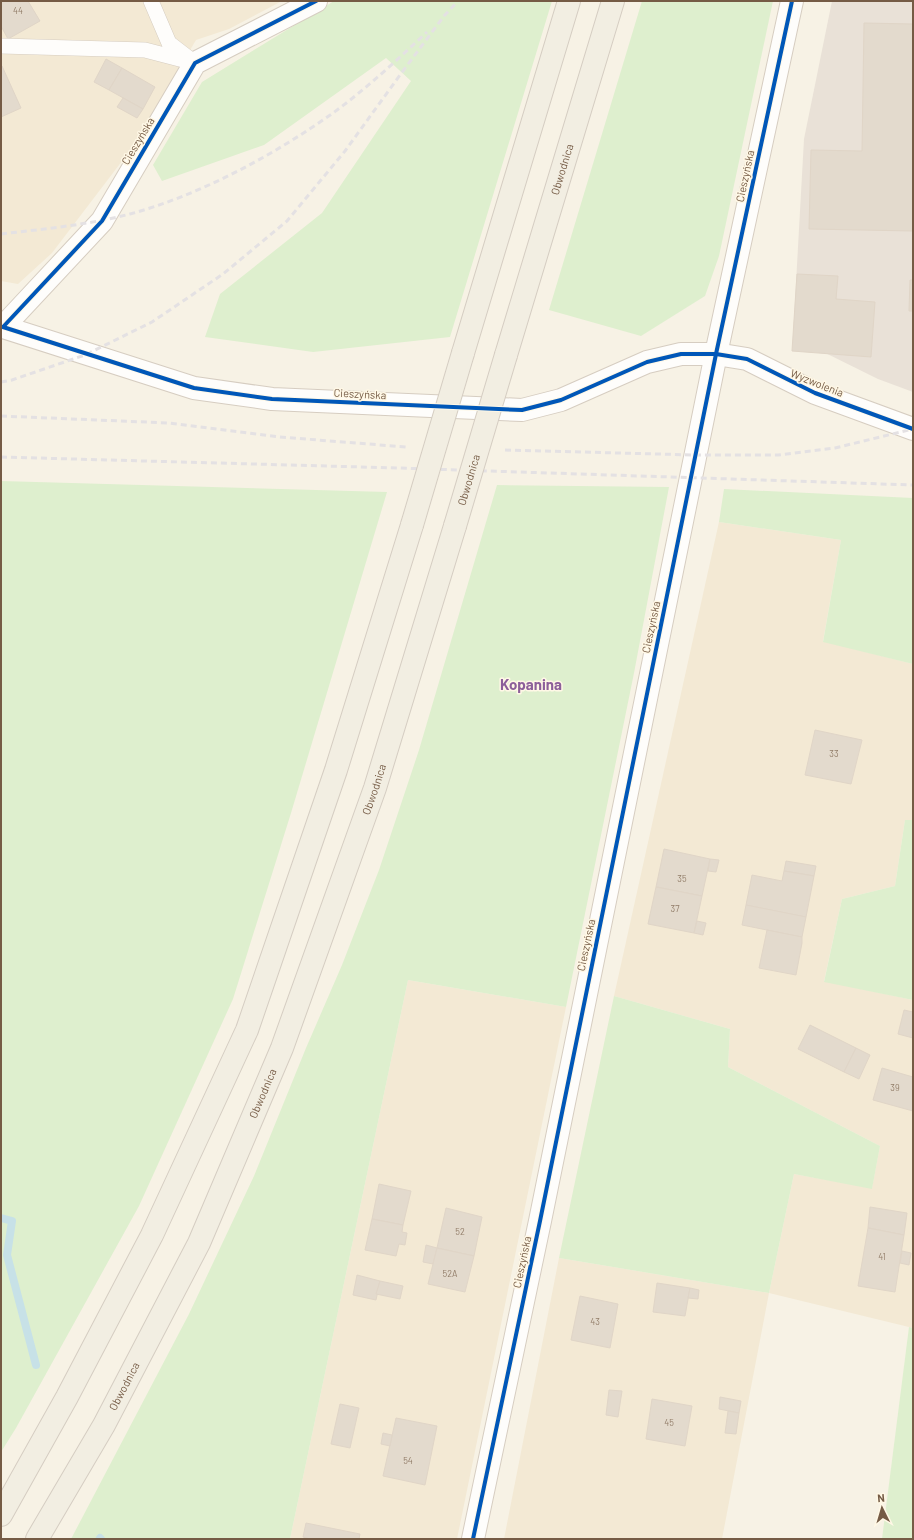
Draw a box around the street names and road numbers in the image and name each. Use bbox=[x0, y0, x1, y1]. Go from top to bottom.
street label: Cieszyńska bbox=[118, 115, 157, 167]
street label: Obwodnica bbox=[548, 142, 575, 196]
street label: Cieszyńska bbox=[733, 149, 756, 203]
street label: Wyzwolenia bbox=[789, 366, 846, 399]
street label: Cieszyńska bbox=[333, 386, 387, 401]
street label: Obwodnica bbox=[454, 453, 482, 507]
street label: Cieszyńska bbox=[639, 600, 662, 654]
street label: Obwodnica bbox=[359, 762, 388, 816]
street label: Cieszyńska bbox=[574, 918, 597, 972]
street label: Obwodnica bbox=[246, 1067, 278, 1120]
street label: Cieszyńska bbox=[510, 1235, 533, 1289]
street label: Obwodnica bbox=[106, 1360, 142, 1412]

